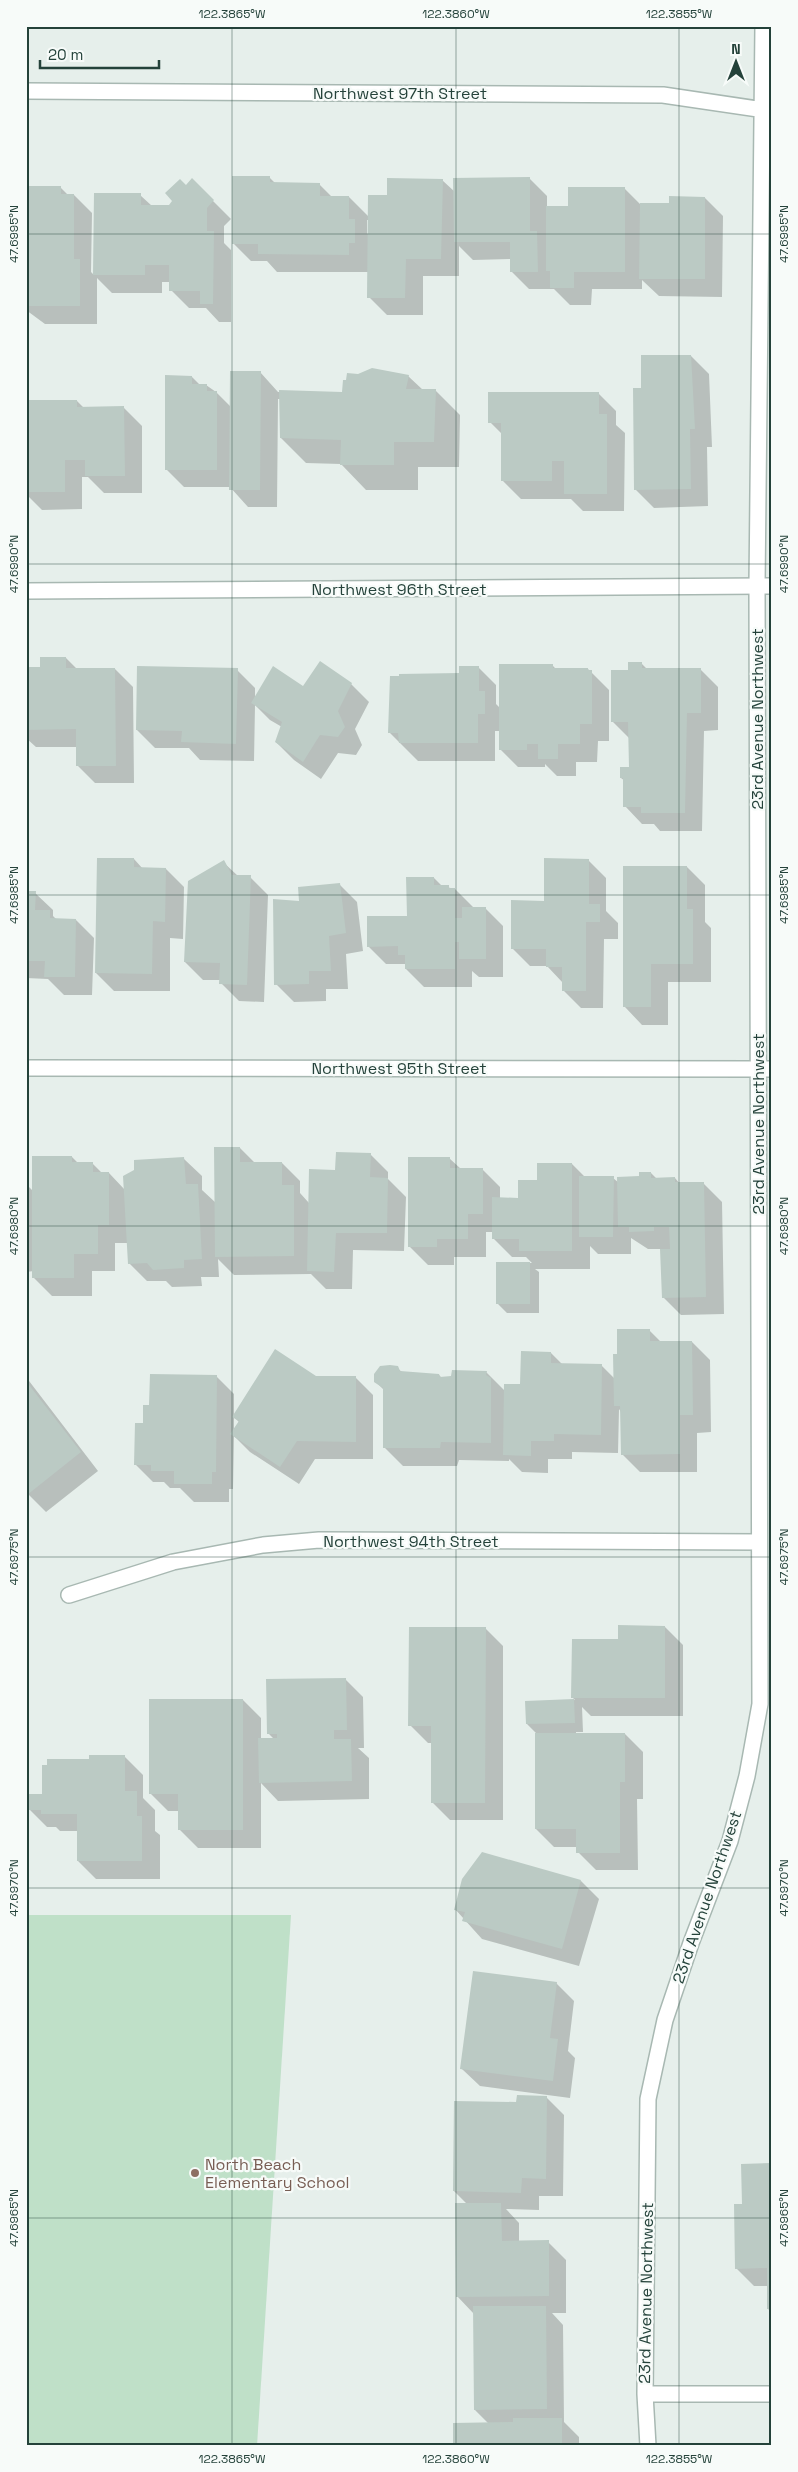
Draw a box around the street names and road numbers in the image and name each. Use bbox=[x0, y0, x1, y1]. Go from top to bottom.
street label: Northwest 97th Street bbox=[313, 83, 487, 104]
street label: Northwest 96th Street bbox=[311, 579, 487, 600]
street label: 23rd Avenue Northwest bbox=[747, 628, 768, 810]
street label: 23rd Avenue Northwest bbox=[748, 1033, 769, 1215]
street label: Northwest 95th Street bbox=[311, 1058, 487, 1079]
street label: Northwest 94th Street bbox=[323, 1531, 499, 1552]
street label: 23rd Avenue Northwest bbox=[668, 1808, 746, 1986]
street label: 23rd Avenue Northwest bbox=[634, 2202, 658, 2384]

